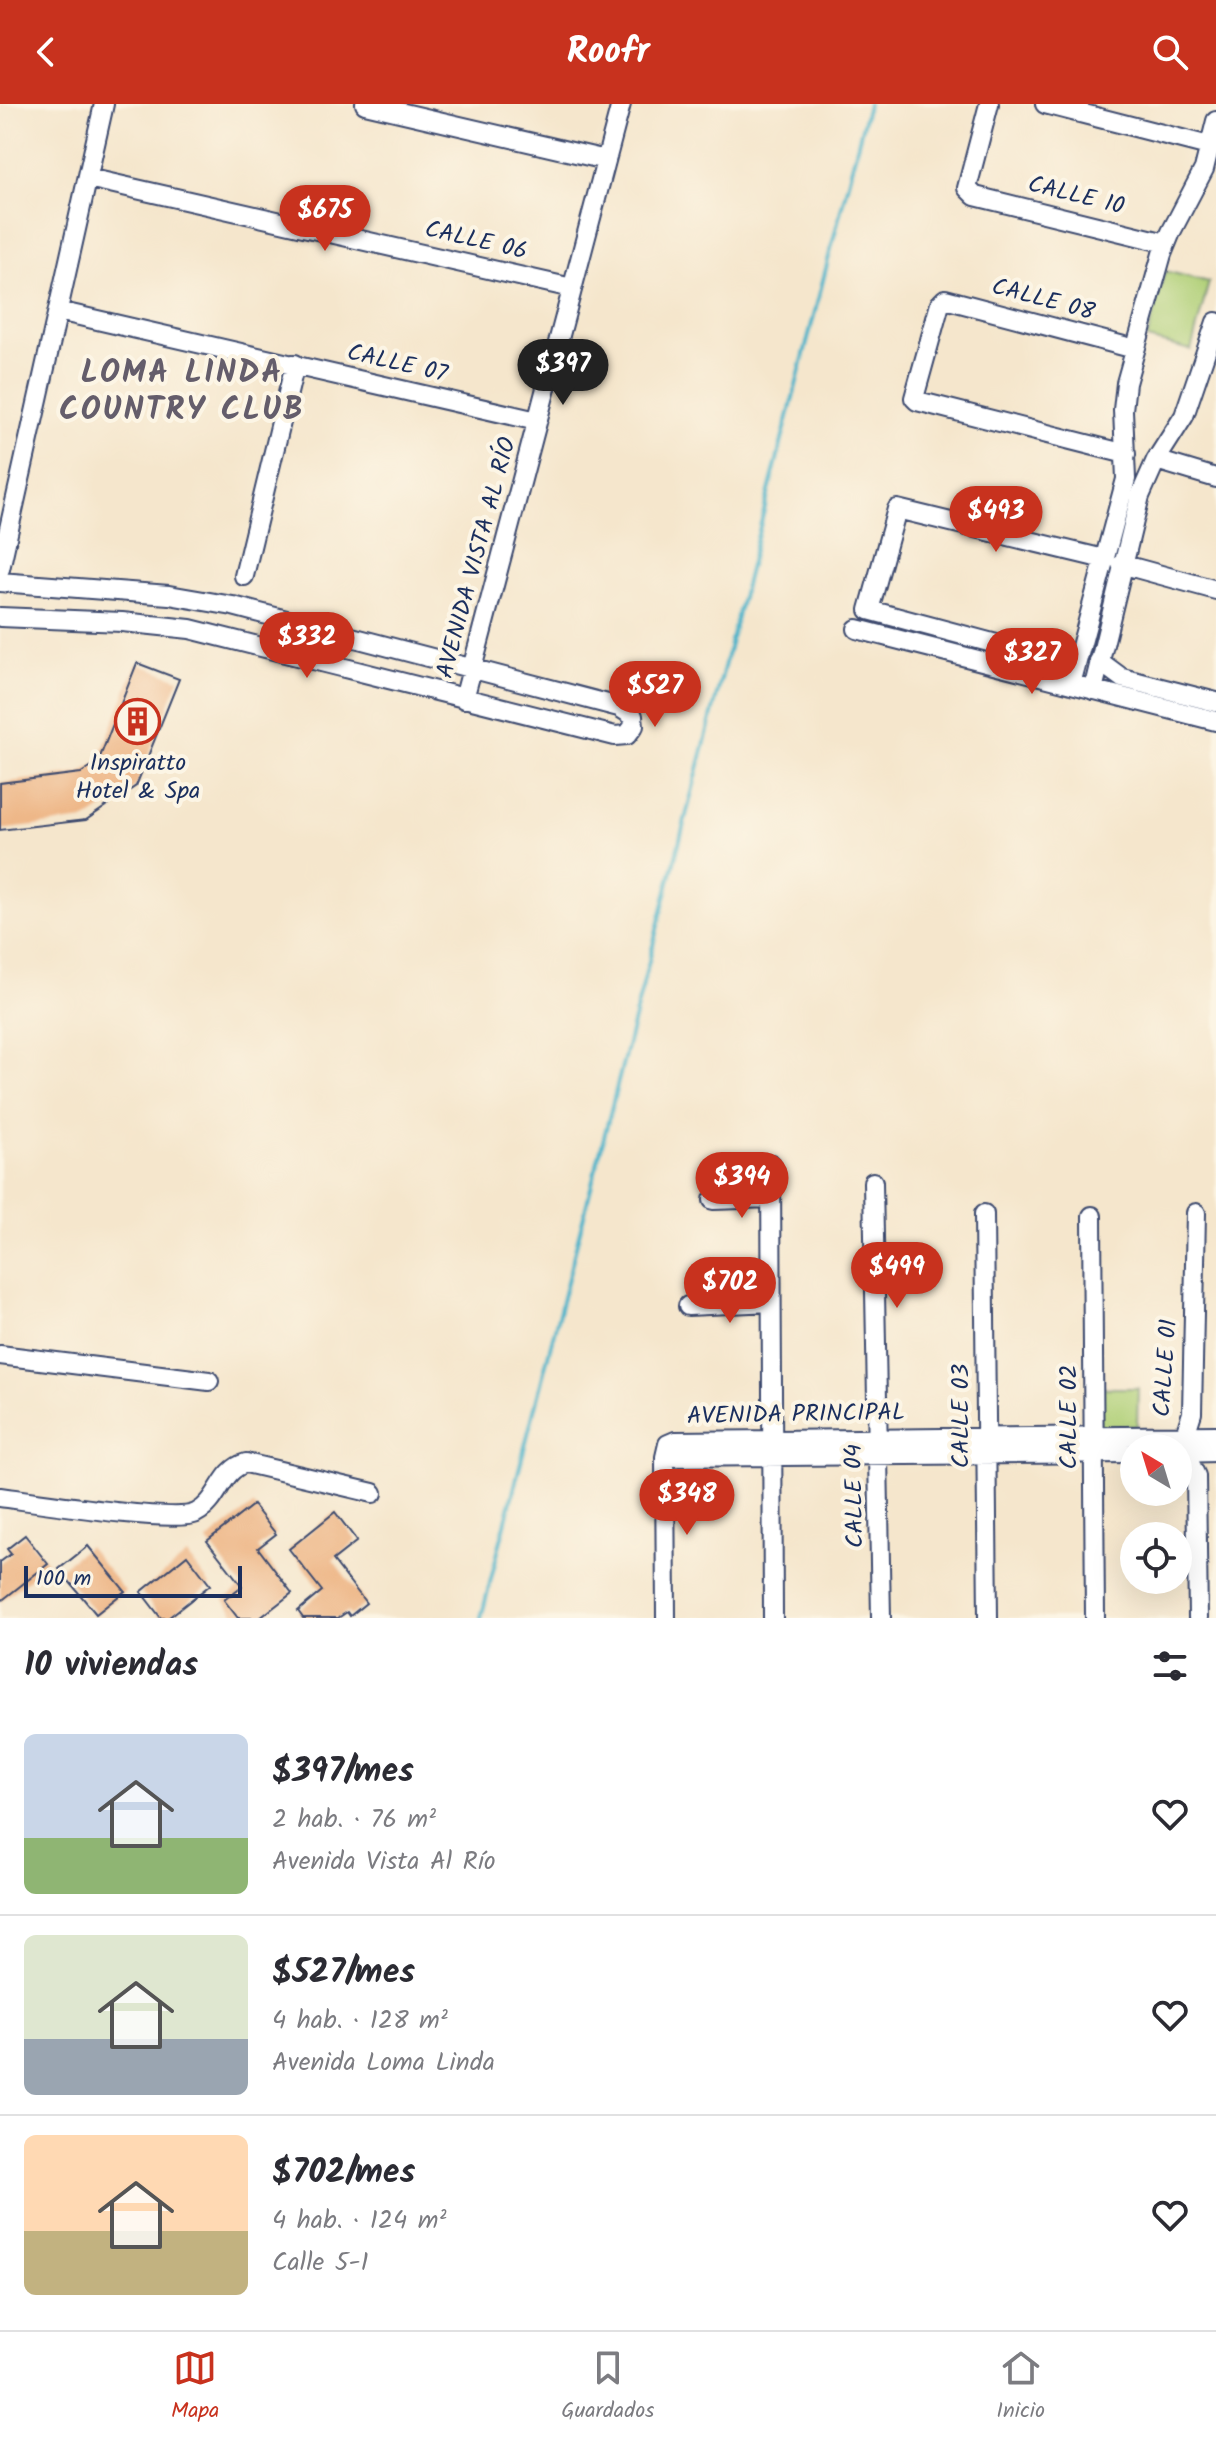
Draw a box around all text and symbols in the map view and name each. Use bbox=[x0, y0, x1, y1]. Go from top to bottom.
text: Roofr bbox=[566, 24, 650, 81]
icon: back bbox=[24, 30, 68, 74]
icon: search bbox=[1148, 30, 1192, 74]
street label: CALLE 10 bbox=[1024, 165, 1128, 227]
pin: $675 bbox=[278, 185, 372, 253]
text: $675 bbox=[298, 190, 352, 232]
street label: CALLE 06 bbox=[421, 210, 531, 272]
street label: CALLE 08 bbox=[987, 268, 1099, 333]
street label: CALLE 07 bbox=[343, 334, 452, 395]
pin: $397 bbox=[516, 339, 610, 407]
text: $397 bbox=[535, 344, 591, 386]
district label: LOMA LINDA COUNTRY CLUB bbox=[59, 348, 305, 436]
street label: AVENIDA VISTA AL RÍO bbox=[426, 433, 528, 683]
pin: $493 bbox=[949, 486, 1043, 554]
text: $493 bbox=[968, 491, 1024, 533]
pin: $332 bbox=[260, 612, 354, 680]
text: $332 bbox=[278, 617, 337, 659]
pin: $327 bbox=[985, 628, 1079, 696]
text: $327 bbox=[1003, 633, 1061, 675]
pin: $527 bbox=[608, 661, 702, 729]
text: $527 bbox=[627, 666, 683, 708]
building icon: Inspiratto Hotel & Spa bbox=[114, 697, 162, 745]
place label: Inspiratto Hotel & Spa bbox=[76, 744, 200, 811]
pin: $394 bbox=[695, 1152, 789, 1220]
text: $394 bbox=[714, 1157, 770, 1199]
pin: $499 bbox=[850, 1242, 944, 1310]
text: $499 bbox=[869, 1247, 925, 1289]
pin: $702 bbox=[683, 1257, 777, 1325]
text: $702 bbox=[702, 1262, 758, 1304]
street label: CALLE 01 bbox=[1143, 1318, 1189, 1418]
street label: CALLE 03 bbox=[942, 1364, 981, 1468]
street label: CALLE 02 bbox=[1050, 1365, 1089, 1469]
street label: AVENIDA PRINCIPAL bbox=[687, 1394, 905, 1436]
north arrow bbox=[1120, 1434, 1192, 1506]
map controls bbox=[1120, 1434, 1192, 1594]
street label: CALLE 04 bbox=[835, 1444, 875, 1548]
pin: $348 bbox=[640, 1469, 734, 1537]
text: $348 bbox=[657, 1474, 717, 1516]
button: locate bbox=[1120, 1522, 1192, 1594]
scale bar bbox=[24, 1562, 242, 1598]
text: 100 m bbox=[36, 1562, 91, 1597]
text: 10 viviendas bbox=[24, 1639, 198, 1693]
icon: filters bbox=[1148, 1644, 1192, 1688]
text: $397/mes bbox=[272, 1745, 414, 1799]
icon: home bbox=[88, 1766, 184, 1862]
icon: heart bbox=[1148, 1792, 1192, 1836]
text: 2 hab. · 76 m² bbox=[272, 1799, 436, 1841]
text: Avenida Vista Al Río bbox=[272, 1841, 496, 1883]
text: $527/mes bbox=[272, 1946, 415, 2000]
icon: home bbox=[88, 1967, 184, 2063]
icon: heart bbox=[1148, 1993, 1192, 2037]
text: 4 hab. · 128 m² bbox=[272, 2000, 448, 2042]
text: Avenida Loma Linda bbox=[272, 2042, 495, 2084]
text: $702/mes bbox=[272, 2146, 415, 2200]
icon: home bbox=[88, 2167, 184, 2263]
icon: heart bbox=[1148, 2193, 1192, 2237]
text: 4 hab. · 124 m² bbox=[272, 2200, 446, 2242]
text: Calle 5-1 bbox=[272, 2242, 369, 2284]
tab: Mapa bbox=[171, 2346, 219, 2429]
tab: Guardados bbox=[561, 2346, 654, 2429]
tab: Inicio bbox=[996, 2346, 1045, 2429]

